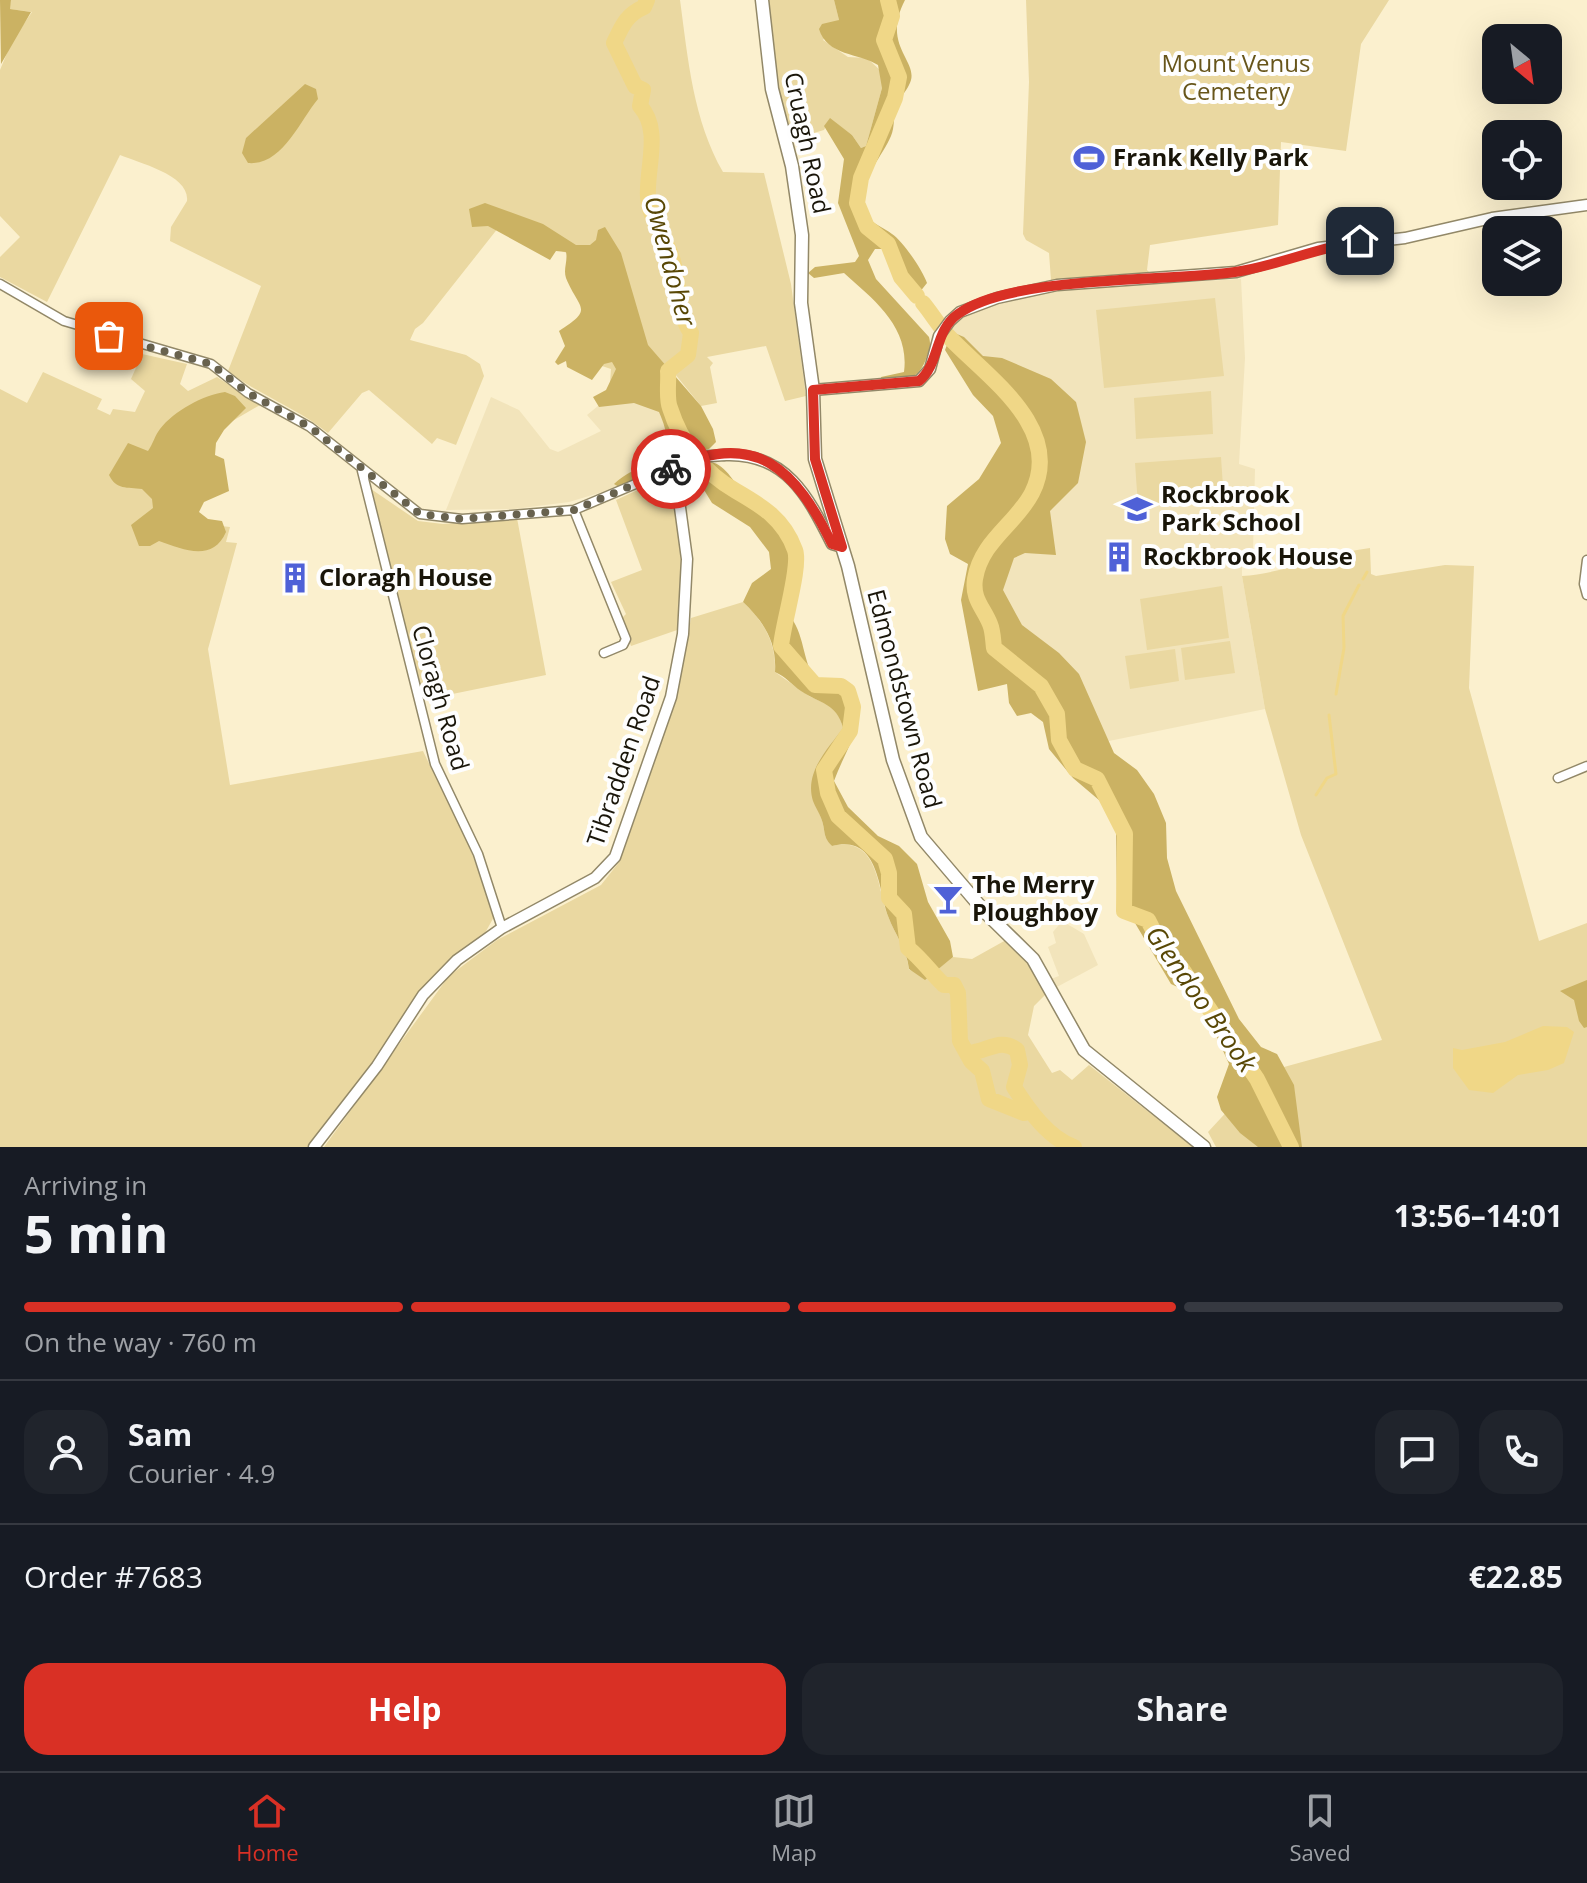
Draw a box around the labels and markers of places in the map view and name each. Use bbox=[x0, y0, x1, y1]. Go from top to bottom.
place label: Frank Kelly Park bbox=[1113, 140, 1309, 173]
sports icon: Frank Kelly Park bbox=[1072, 141, 1106, 175]
pin bbox=[1326, 207, 1394, 275]
pin bbox=[75, 302, 143, 370]
place label: Rockbrook Park School bbox=[1161, 477, 1301, 538]
school or university icon: Rockbrook Park School bbox=[1120, 492, 1154, 526]
place label: Rockbrook House bbox=[1143, 539, 1353, 572]
building icon: Rockbrook House bbox=[1102, 540, 1136, 574]
place label: Cloragh House bbox=[319, 560, 493, 593]
building icon: Cloragh House bbox=[278, 561, 312, 595]
place label: The Merry Ploughboy bbox=[972, 867, 1098, 928]
bar icon: The Merry Ploughboy bbox=[931, 882, 965, 916]

